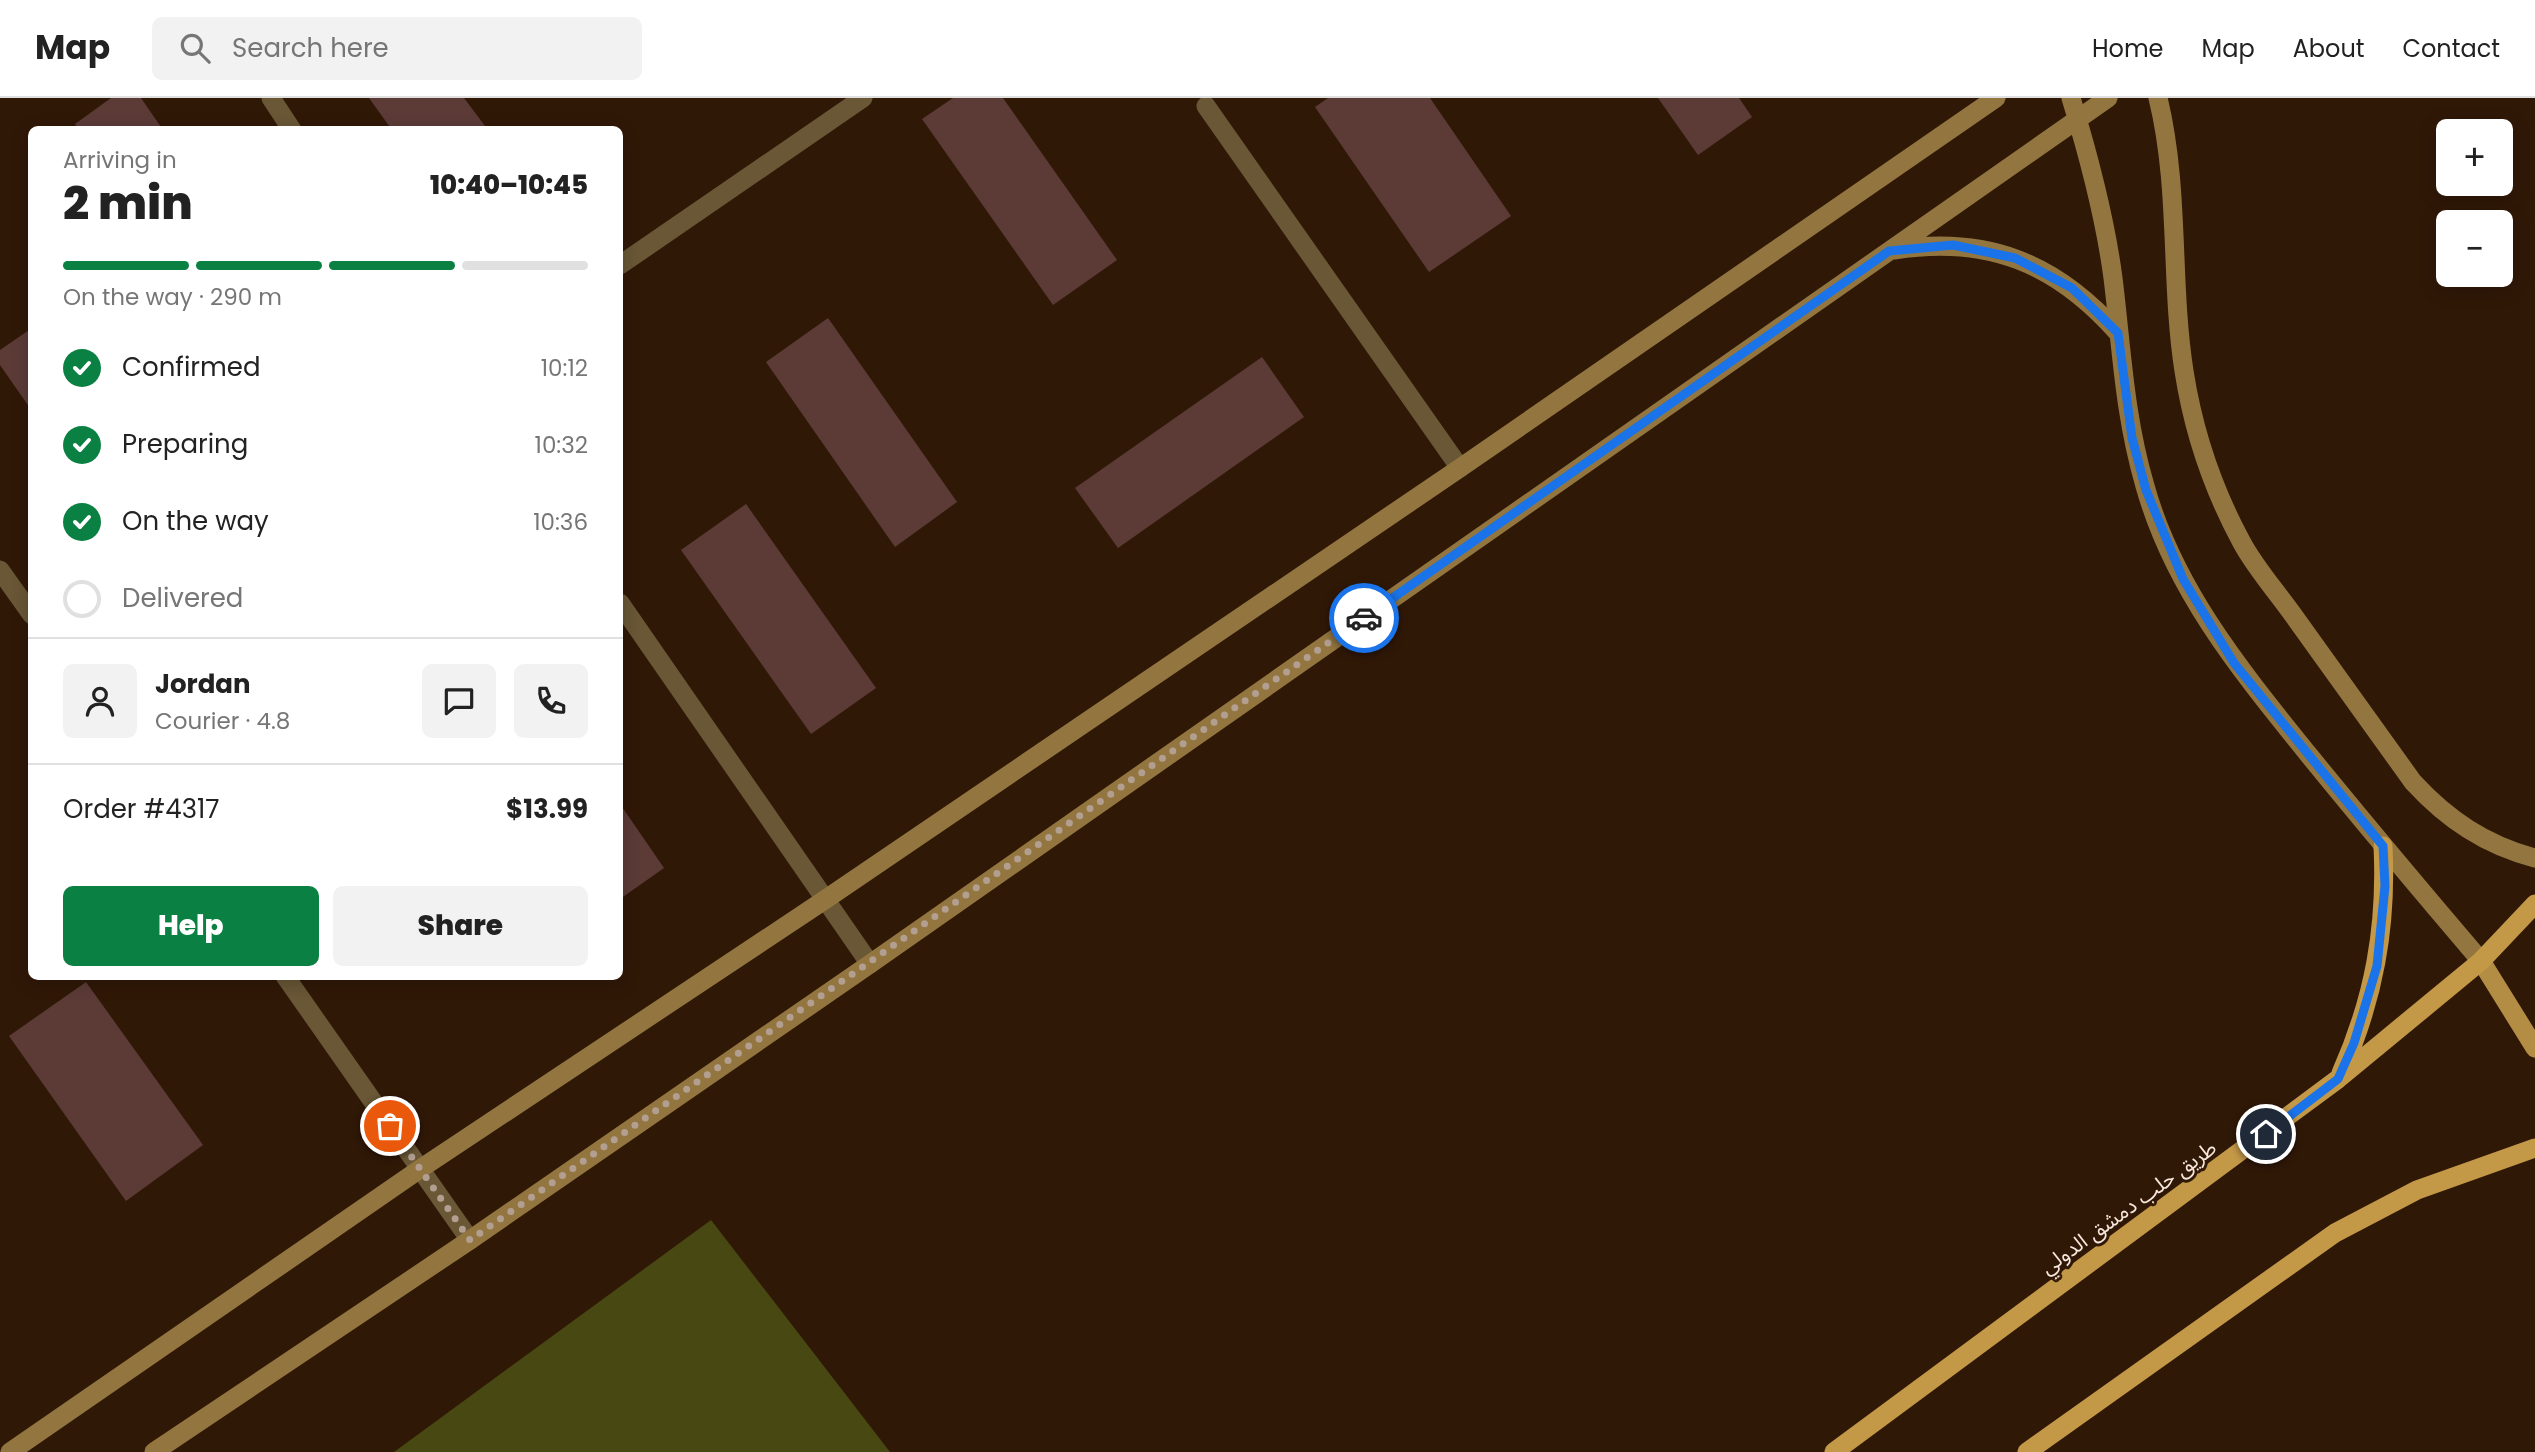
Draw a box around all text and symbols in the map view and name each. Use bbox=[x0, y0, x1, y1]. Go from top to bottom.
search box bbox=[152, 17, 642, 80]
text: Map bbox=[35, 24, 110, 71]
icon: search bbox=[176, 29, 214, 67]
text: Search here bbox=[232, 30, 389, 66]
text: Home bbox=[2092, 32, 2164, 65]
text: Map bbox=[2202, 32, 2255, 65]
text: About bbox=[2293, 32, 2364, 65]
text: Contact bbox=[2402, 32, 2500, 65]
map controls bbox=[2436, 119, 2513, 287]
button: + bbox=[2436, 119, 2513, 196]
text: Arriving in bbox=[63, 144, 177, 176]
text: 10:40–10:45 bbox=[430, 167, 588, 203]
text: 2 min bbox=[63, 171, 193, 235]
button: − bbox=[2436, 210, 2513, 287]
text: On the way · 290 m bbox=[63, 281, 282, 313]
icon: check bbox=[63, 349, 101, 387]
text: Confirmed bbox=[122, 349, 260, 385]
text: 10:12 bbox=[541, 352, 588, 384]
icon: check bbox=[63, 426, 101, 464]
text: Preparing bbox=[122, 426, 248, 462]
text: 10:32 bbox=[535, 429, 588, 461]
icon: check bbox=[63, 503, 101, 541]
text: On the way bbox=[122, 503, 269, 539]
text: 10:36 bbox=[533, 506, 588, 538]
text: Delivered bbox=[122, 580, 243, 616]
courier bbox=[1329, 583, 1399, 653]
icon: car bbox=[1345, 599, 1383, 637]
button: person bbox=[63, 664, 137, 738]
button: chat bbox=[422, 664, 496, 738]
button: phone bbox=[514, 664, 588, 738]
text: Jordan bbox=[155, 666, 251, 702]
text: Courier · 4.8 bbox=[155, 705, 290, 737]
text: Order #4317 bbox=[63, 791, 220, 827]
text: $13.99 bbox=[506, 791, 588, 827]
button: Help bbox=[63, 886, 319, 966]
button: Share bbox=[333, 886, 588, 966]
pin bbox=[360, 1096, 420, 1156]
pin bbox=[2236, 1104, 2296, 1164]
icon: bag bbox=[371, 1107, 409, 1145]
icon: home bbox=[2247, 1115, 2285, 1153]
street label: طريق حلب دمشق الدولي bbox=[2034, 1133, 2223, 1282]

